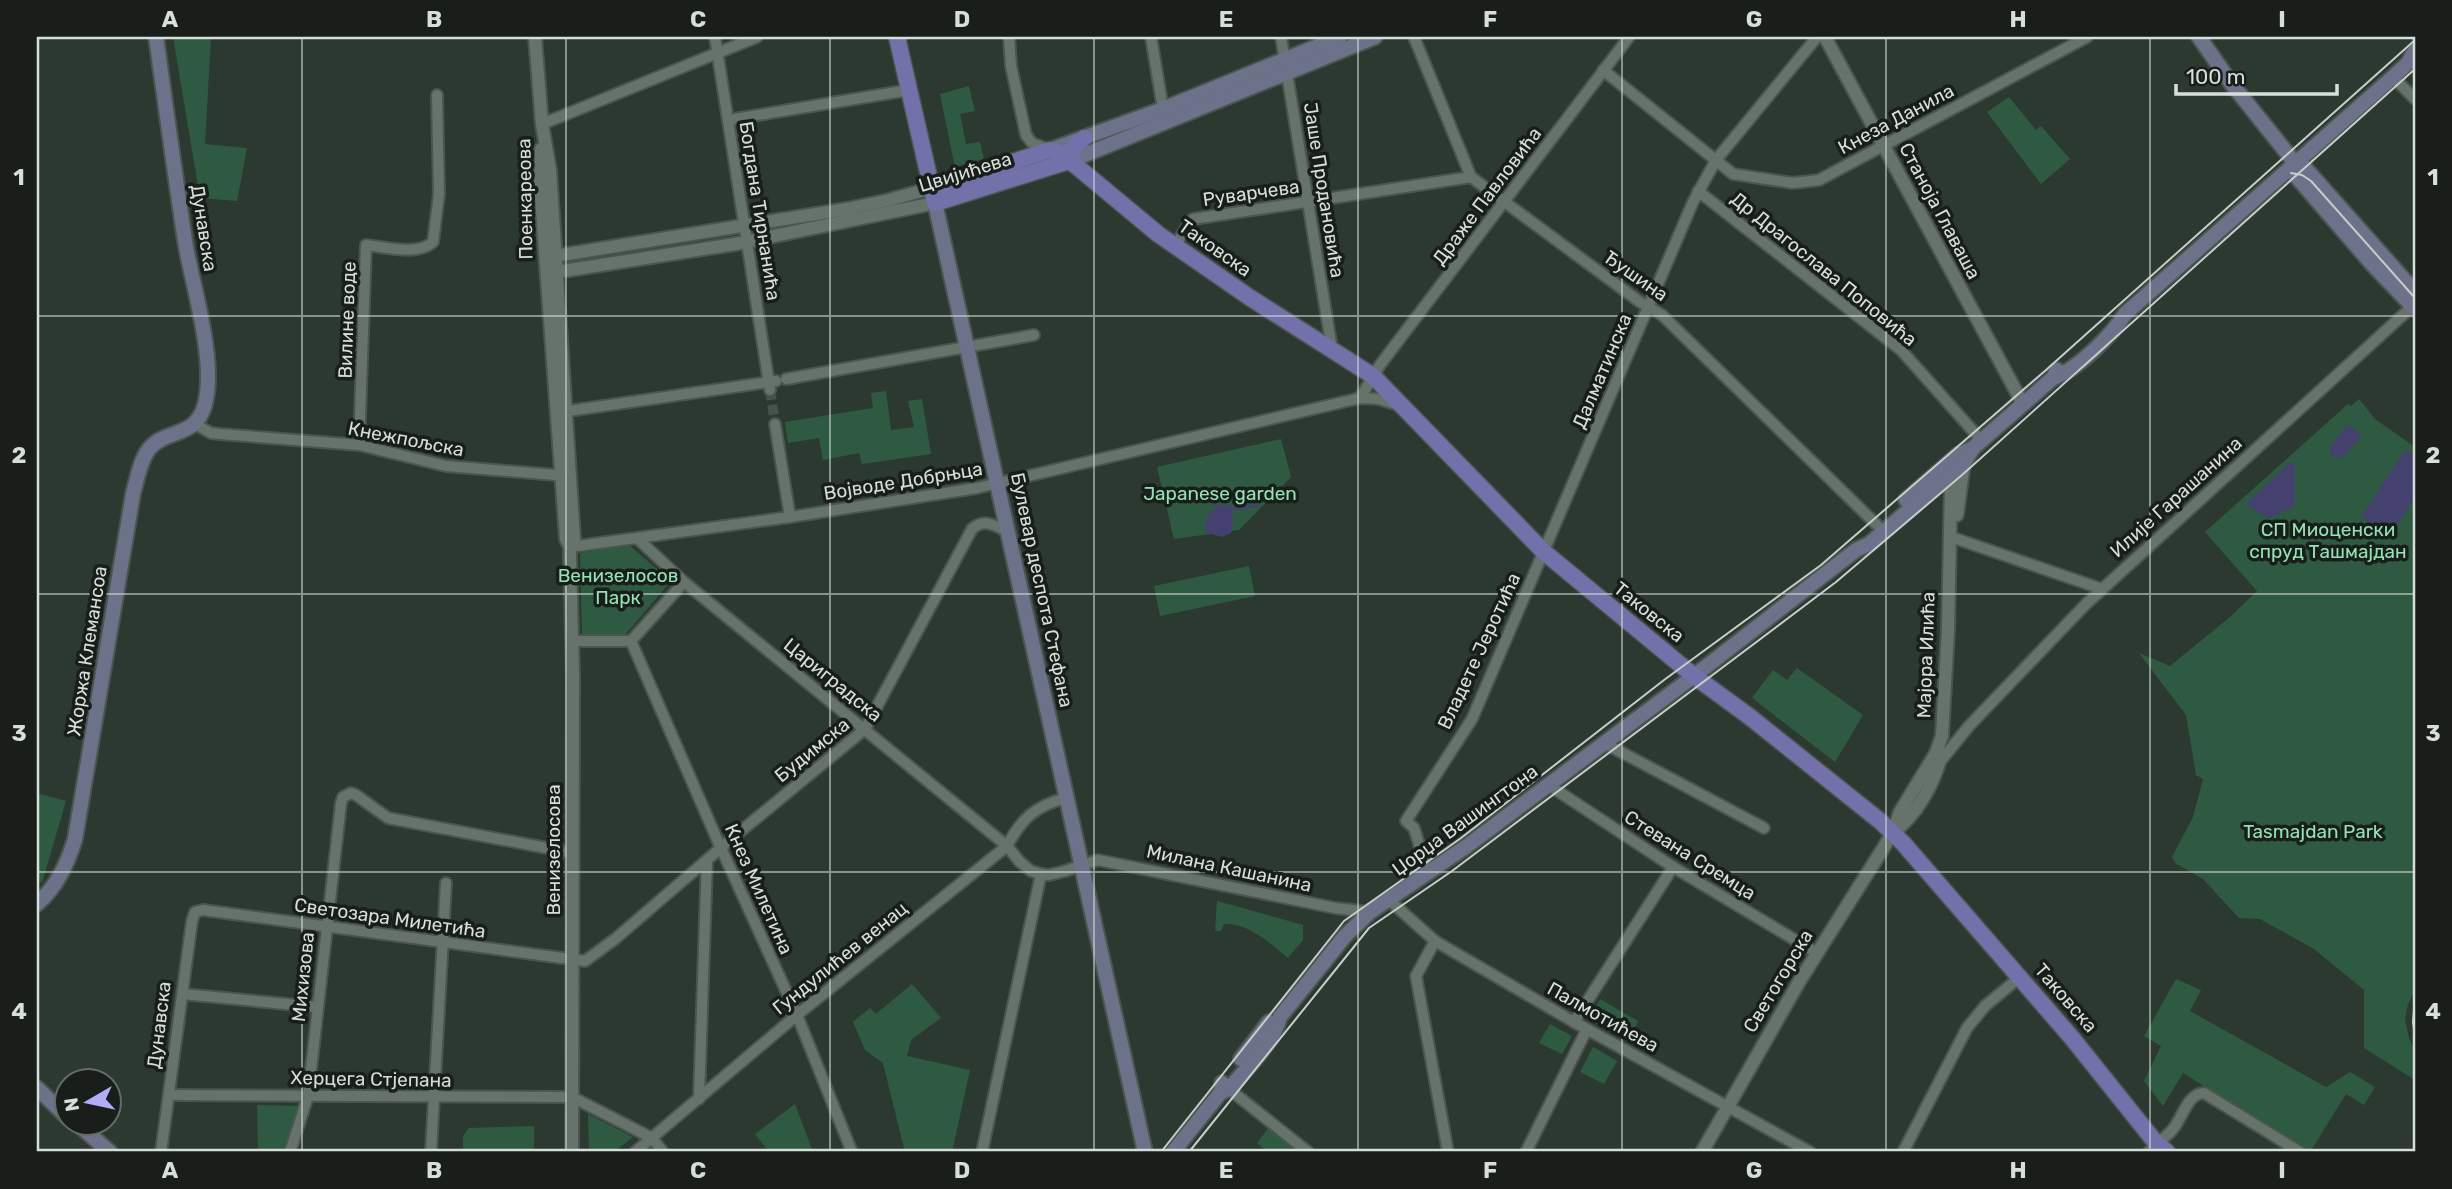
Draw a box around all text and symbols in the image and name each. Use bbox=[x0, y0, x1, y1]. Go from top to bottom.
text: A bbox=[162, 5, 179, 33]
text: B bbox=[426, 5, 442, 33]
text: C bbox=[690, 5, 706, 33]
text: D bbox=[954, 5, 970, 33]
text: E bbox=[1219, 5, 1233, 33]
text: F bbox=[1483, 5, 1497, 33]
text: G bbox=[1746, 5, 1762, 33]
text: H bbox=[2009, 5, 2027, 33]
text: I bbox=[2278, 5, 2286, 33]
scale bar bbox=[2176, 52, 2336, 96]
text: 100 m bbox=[2186, 64, 2245, 89]
street label: Кнеза Данила bbox=[1834, 79, 1958, 159]
street label: Јаше Продановића bbox=[1299, 101, 1349, 279]
street label: Богдана Тирнанића bbox=[734, 120, 786, 302]
street label: Драже Павловића bbox=[1428, 122, 1546, 270]
street label: Поенкареова bbox=[512, 138, 538, 260]
street label: Станоја Главаша bbox=[1894, 139, 1986, 283]
street label: Цвијићева bbox=[916, 147, 1014, 197]
text: 1 bbox=[13, 163, 25, 191]
text: 1 bbox=[2427, 163, 2439, 191]
street label: Руварчева bbox=[1201, 175, 1301, 211]
street label: Дунавска bbox=[186, 183, 222, 273]
street label: Др Драгослава Поповића bbox=[1726, 187, 1922, 351]
street label: Таковска bbox=[1174, 215, 1256, 281]
street label: Ђушина bbox=[1600, 246, 1672, 306]
street label: Вилине воде bbox=[333, 261, 361, 379]
street label: Далматинска bbox=[1567, 310, 1637, 432]
street label: Кнежпољска bbox=[346, 416, 466, 462]
street label: Илије Гарашанина bbox=[2105, 432, 2247, 562]
text: 2 bbox=[12, 441, 26, 469]
text: 2 bbox=[2426, 441, 2440, 469]
street label: Војводе Добрњца bbox=[822, 457, 984, 505]
street label: Булевар деспота Стефана bbox=[1006, 470, 1078, 710]
park label: Japanese garden bbox=[1143, 482, 1297, 505]
park label: СП Миоценски спруд Ташмајдан bbox=[2249, 518, 2407, 563]
street label: Жоржа Клемансоа bbox=[62, 564, 112, 738]
park label: Венизелосов Парк bbox=[558, 564, 678, 609]
street label: Владете Јеротића bbox=[1433, 569, 1525, 733]
street label: Таковска bbox=[1609, 577, 1689, 647]
street label: Мајора Илића bbox=[1912, 591, 1940, 719]
street label: Цариградска bbox=[779, 633, 887, 727]
street label: Будимска bbox=[770, 713, 854, 787]
text: 3 bbox=[11, 719, 27, 747]
text: 3 bbox=[2425, 719, 2441, 747]
street label: Џорџа Вашингтона bbox=[1388, 759, 1542, 881]
street label: Венизелосова bbox=[542, 784, 565, 916]
street label: Стевана Сремца bbox=[1620, 805, 1760, 905]
street label: Кнез Милетина bbox=[720, 820, 798, 958]
park label: Tasmajdan Park bbox=[2243, 820, 2383, 843]
street label: Милана Кашанина bbox=[1144, 839, 1314, 897]
street label: Светозара Милетића bbox=[293, 893, 487, 943]
street label: Гундулићев венац bbox=[768, 896, 912, 1019]
street label: Светогорска bbox=[1738, 925, 1818, 1037]
street label: Михизова bbox=[287, 931, 319, 1023]
street label: Таковска bbox=[2030, 959, 2102, 1037]
street label: Палмотићева bbox=[1543, 977, 1663, 1057]
street label: Дунавска bbox=[142, 980, 176, 1070]
text: 4 bbox=[11, 997, 27, 1025]
text: 4 bbox=[2425, 997, 2441, 1025]
north arrow bbox=[52, 1066, 122, 1136]
street label: Херцега Стјепана bbox=[290, 1066, 452, 1092]
text: N bbox=[59, 1096, 84, 1113]
text: A bbox=[162, 1156, 179, 1184]
text: B bbox=[426, 1156, 442, 1184]
text: C bbox=[690, 1156, 706, 1184]
text: D bbox=[954, 1156, 970, 1184]
text: E bbox=[1219, 1156, 1233, 1184]
text: F bbox=[1483, 1156, 1497, 1184]
text: G bbox=[1746, 1156, 1762, 1184]
text: H bbox=[2009, 1156, 2027, 1184]
text: I bbox=[2278, 1156, 2286, 1184]

